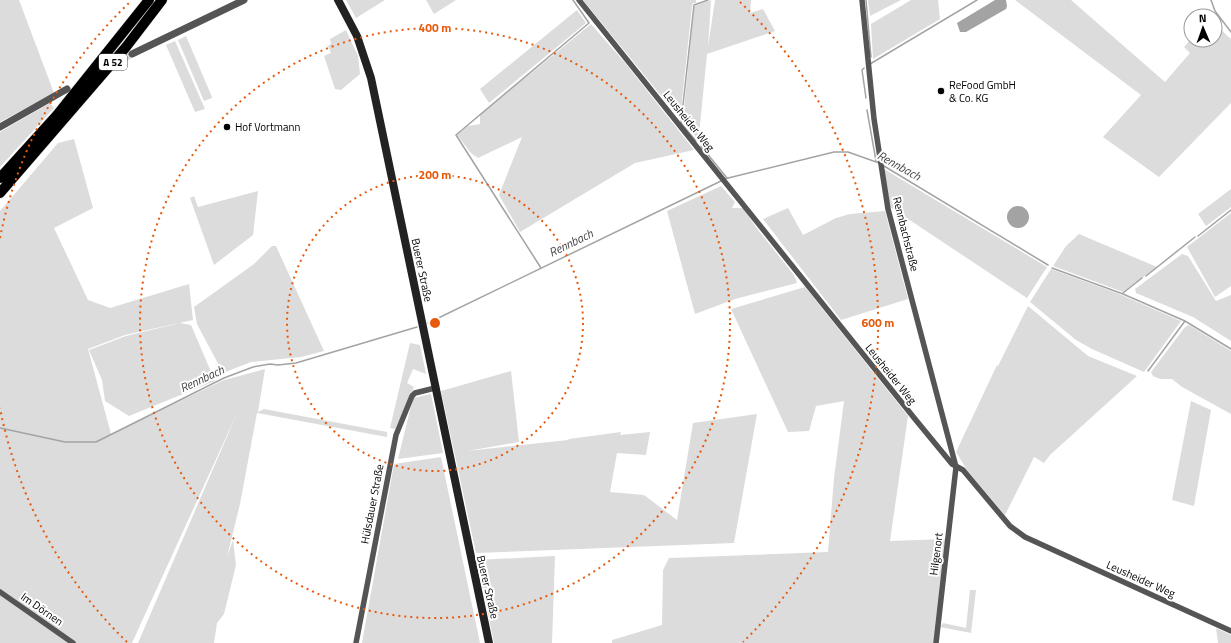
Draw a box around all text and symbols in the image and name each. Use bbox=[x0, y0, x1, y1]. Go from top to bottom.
north arrow bbox=[1183, 8, 1223, 48]
text: N bbox=[1199, 10, 1207, 26]
text: 400 m bbox=[419, 18, 451, 37]
road number: A 52 bbox=[99, 54, 127, 70]
place label: ReFood GmbH & Co. KG bbox=[949, 77, 1016, 106]
marker: ReFood GmbH & Co. KG bbox=[936, 86, 946, 96]
street label: Leusheider Weg bbox=[660, 87, 719, 155]
place label: Hof Vortmann bbox=[235, 119, 300, 135]
marker: Hof Vortmann bbox=[222, 122, 232, 132]
water label: Rennbach bbox=[874, 146, 925, 186]
text: 200 m bbox=[419, 165, 451, 184]
street label: Rennbachstraße bbox=[889, 195, 923, 273]
water label: Rennbach bbox=[545, 223, 597, 261]
street label: Buerer Straße bbox=[407, 237, 437, 304]
text: 600 m bbox=[862, 313, 894, 332]
centre of rings bbox=[428, 316, 442, 330]
street label: Leusheider Weg bbox=[862, 340, 921, 408]
water label: Rennbach bbox=[176, 360, 228, 397]
street label: Hülsdauer Straße bbox=[356, 462, 388, 545]
street label: Hilgenort bbox=[925, 532, 947, 576]
street label: Buerer Straße bbox=[473, 554, 503, 621]
street label: Leusheider Weg bbox=[1104, 557, 1178, 601]
street label: Im Dörnen bbox=[18, 589, 66, 629]

